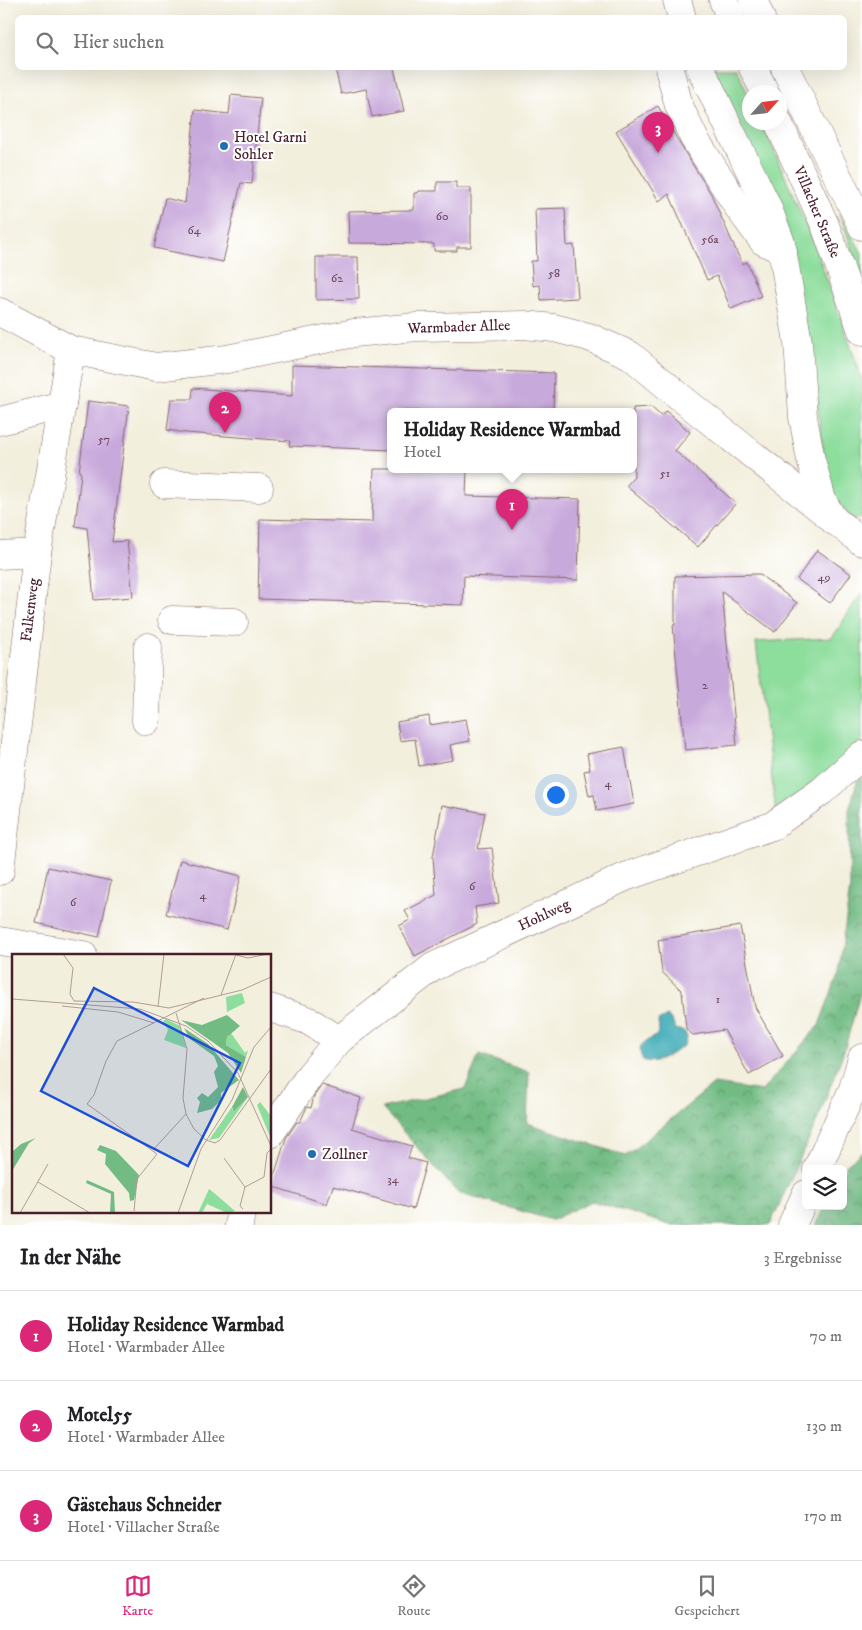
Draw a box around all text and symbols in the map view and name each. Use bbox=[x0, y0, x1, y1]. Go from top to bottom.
search box bbox=[15, 15, 847, 70]
icon: search bbox=[33, 29, 61, 57]
text: Hier suchen bbox=[73, 31, 164, 54]
north arrow bbox=[742, 85, 787, 130]
pin: 3 bbox=[642, 112, 674, 153]
place label: Hotel Garni Sohler bbox=[234, 128, 307, 164]
marker: Hotel Garni Sohler bbox=[218, 140, 230, 152]
street label: Villacher Straße bbox=[789, 162, 845, 261]
house number: 60 bbox=[436, 209, 448, 224]
house number: 64 bbox=[187, 223, 202, 238]
house number: 56a bbox=[701, 232, 720, 247]
house number: 58 bbox=[548, 266, 560, 281]
house number: 62 bbox=[331, 271, 343, 286]
street label: Warmbader Allee bbox=[406, 316, 511, 338]
pin: 2 bbox=[209, 392, 241, 433]
popup bbox=[387, 408, 637, 473]
text: Holiday Residence Warmbad bbox=[403, 419, 621, 442]
house number: 57 bbox=[98, 432, 110, 447]
text: Hotel bbox=[403, 442, 441, 462]
house number: 51 bbox=[660, 466, 670, 481]
pin: 1 bbox=[496, 489, 528, 530]
house number: 49 bbox=[818, 570, 830, 585]
street label: Falkenweg bbox=[17, 576, 43, 643]
house number: 2 bbox=[702, 678, 708, 693]
house number: 4 bbox=[605, 776, 613, 791]
your location bbox=[543, 782, 569, 808]
house number: 6 bbox=[469, 879, 476, 894]
house number: 4 bbox=[200, 888, 208, 903]
street label: Hohlweg bbox=[515, 894, 574, 935]
house number: 6 bbox=[70, 895, 77, 910]
inset map bbox=[12, 954, 271, 1212]
house number: 1 bbox=[716, 992, 720, 1007]
place label: Zollner bbox=[322, 1145, 368, 1164]
marker: Zollner bbox=[306, 1148, 318, 1160]
map controls bbox=[802, 1165, 847, 1210]
button: layers bbox=[802, 1165, 847, 1210]
house number: 34 bbox=[387, 1172, 400, 1187]
text: In der Nähe bbox=[20, 1245, 121, 1271]
text: 3 Ergebnisse bbox=[764, 1248, 842, 1268]
text: Holiday Residence Warmbad bbox=[67, 1314, 284, 1337]
text: 1 bbox=[33, 1326, 39, 1346]
text: 70 m bbox=[810, 1326, 842, 1346]
text: Hotel · Warmbader Allee bbox=[67, 1337, 225, 1357]
text: Motel55 bbox=[67, 1404, 132, 1427]
text: 2 bbox=[32, 1416, 40, 1436]
text: 130 m bbox=[806, 1416, 842, 1436]
text: Hotel · Warmbader Allee bbox=[67, 1427, 225, 1447]
text: Gästehaus Schneider bbox=[67, 1494, 221, 1517]
text: 3 bbox=[33, 1506, 39, 1526]
text: 170 m bbox=[804, 1506, 842, 1526]
text: Hotel · Villacher Straße bbox=[67, 1517, 220, 1537]
tab: Karte bbox=[122, 1572, 153, 1620]
tab: Route bbox=[397, 1572, 430, 1620]
tab: Gespeichert bbox=[674, 1572, 740, 1620]

